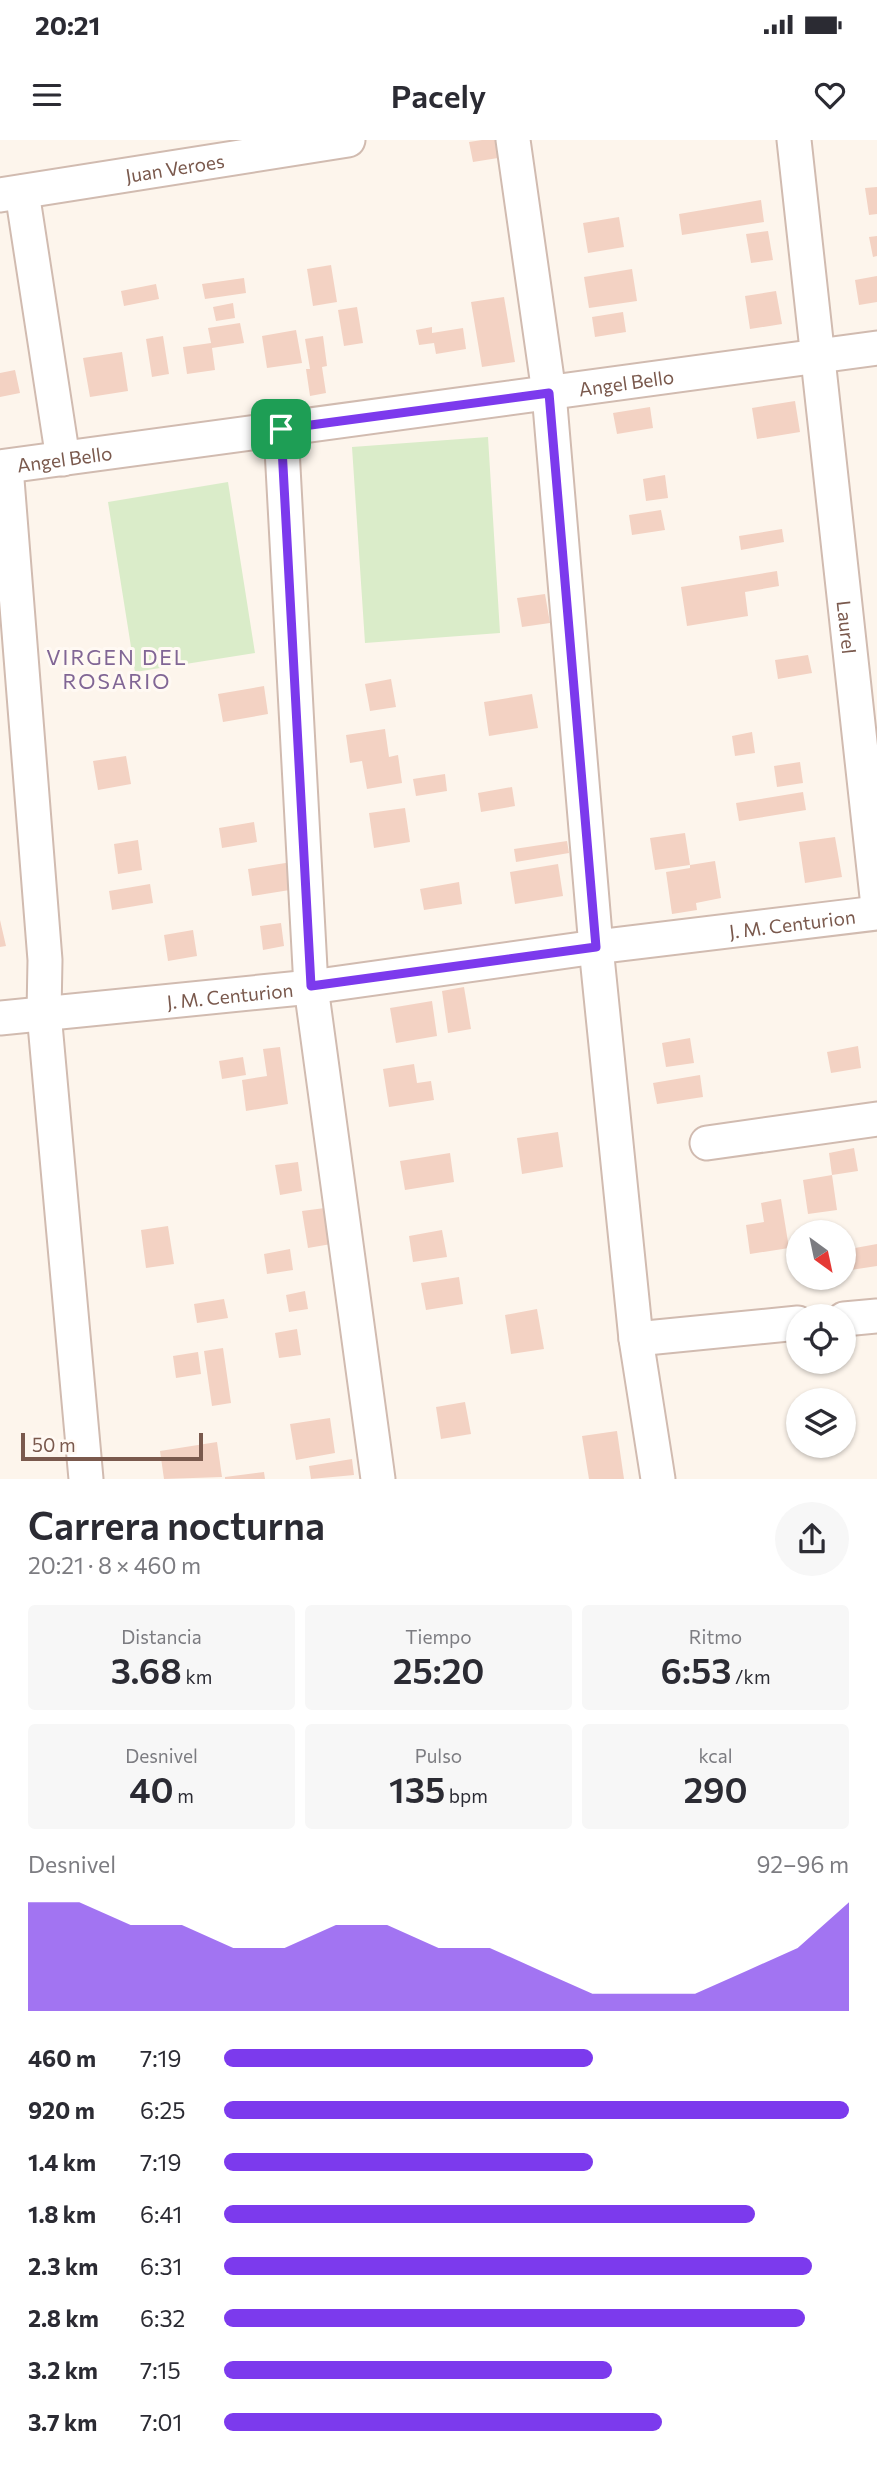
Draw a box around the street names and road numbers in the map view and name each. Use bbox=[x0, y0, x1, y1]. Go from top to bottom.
street label: Juan Veroes bbox=[124, 148, 226, 187]
street label: Angel Bello bbox=[577, 364, 675, 400]
street label: Angel Bello bbox=[15, 440, 113, 476]
street label: Laurel bbox=[833, 599, 862, 655]
street label: J. M. Centurion bbox=[728, 904, 857, 942]
street label: J. M. Centurion bbox=[165, 977, 294, 1013]

